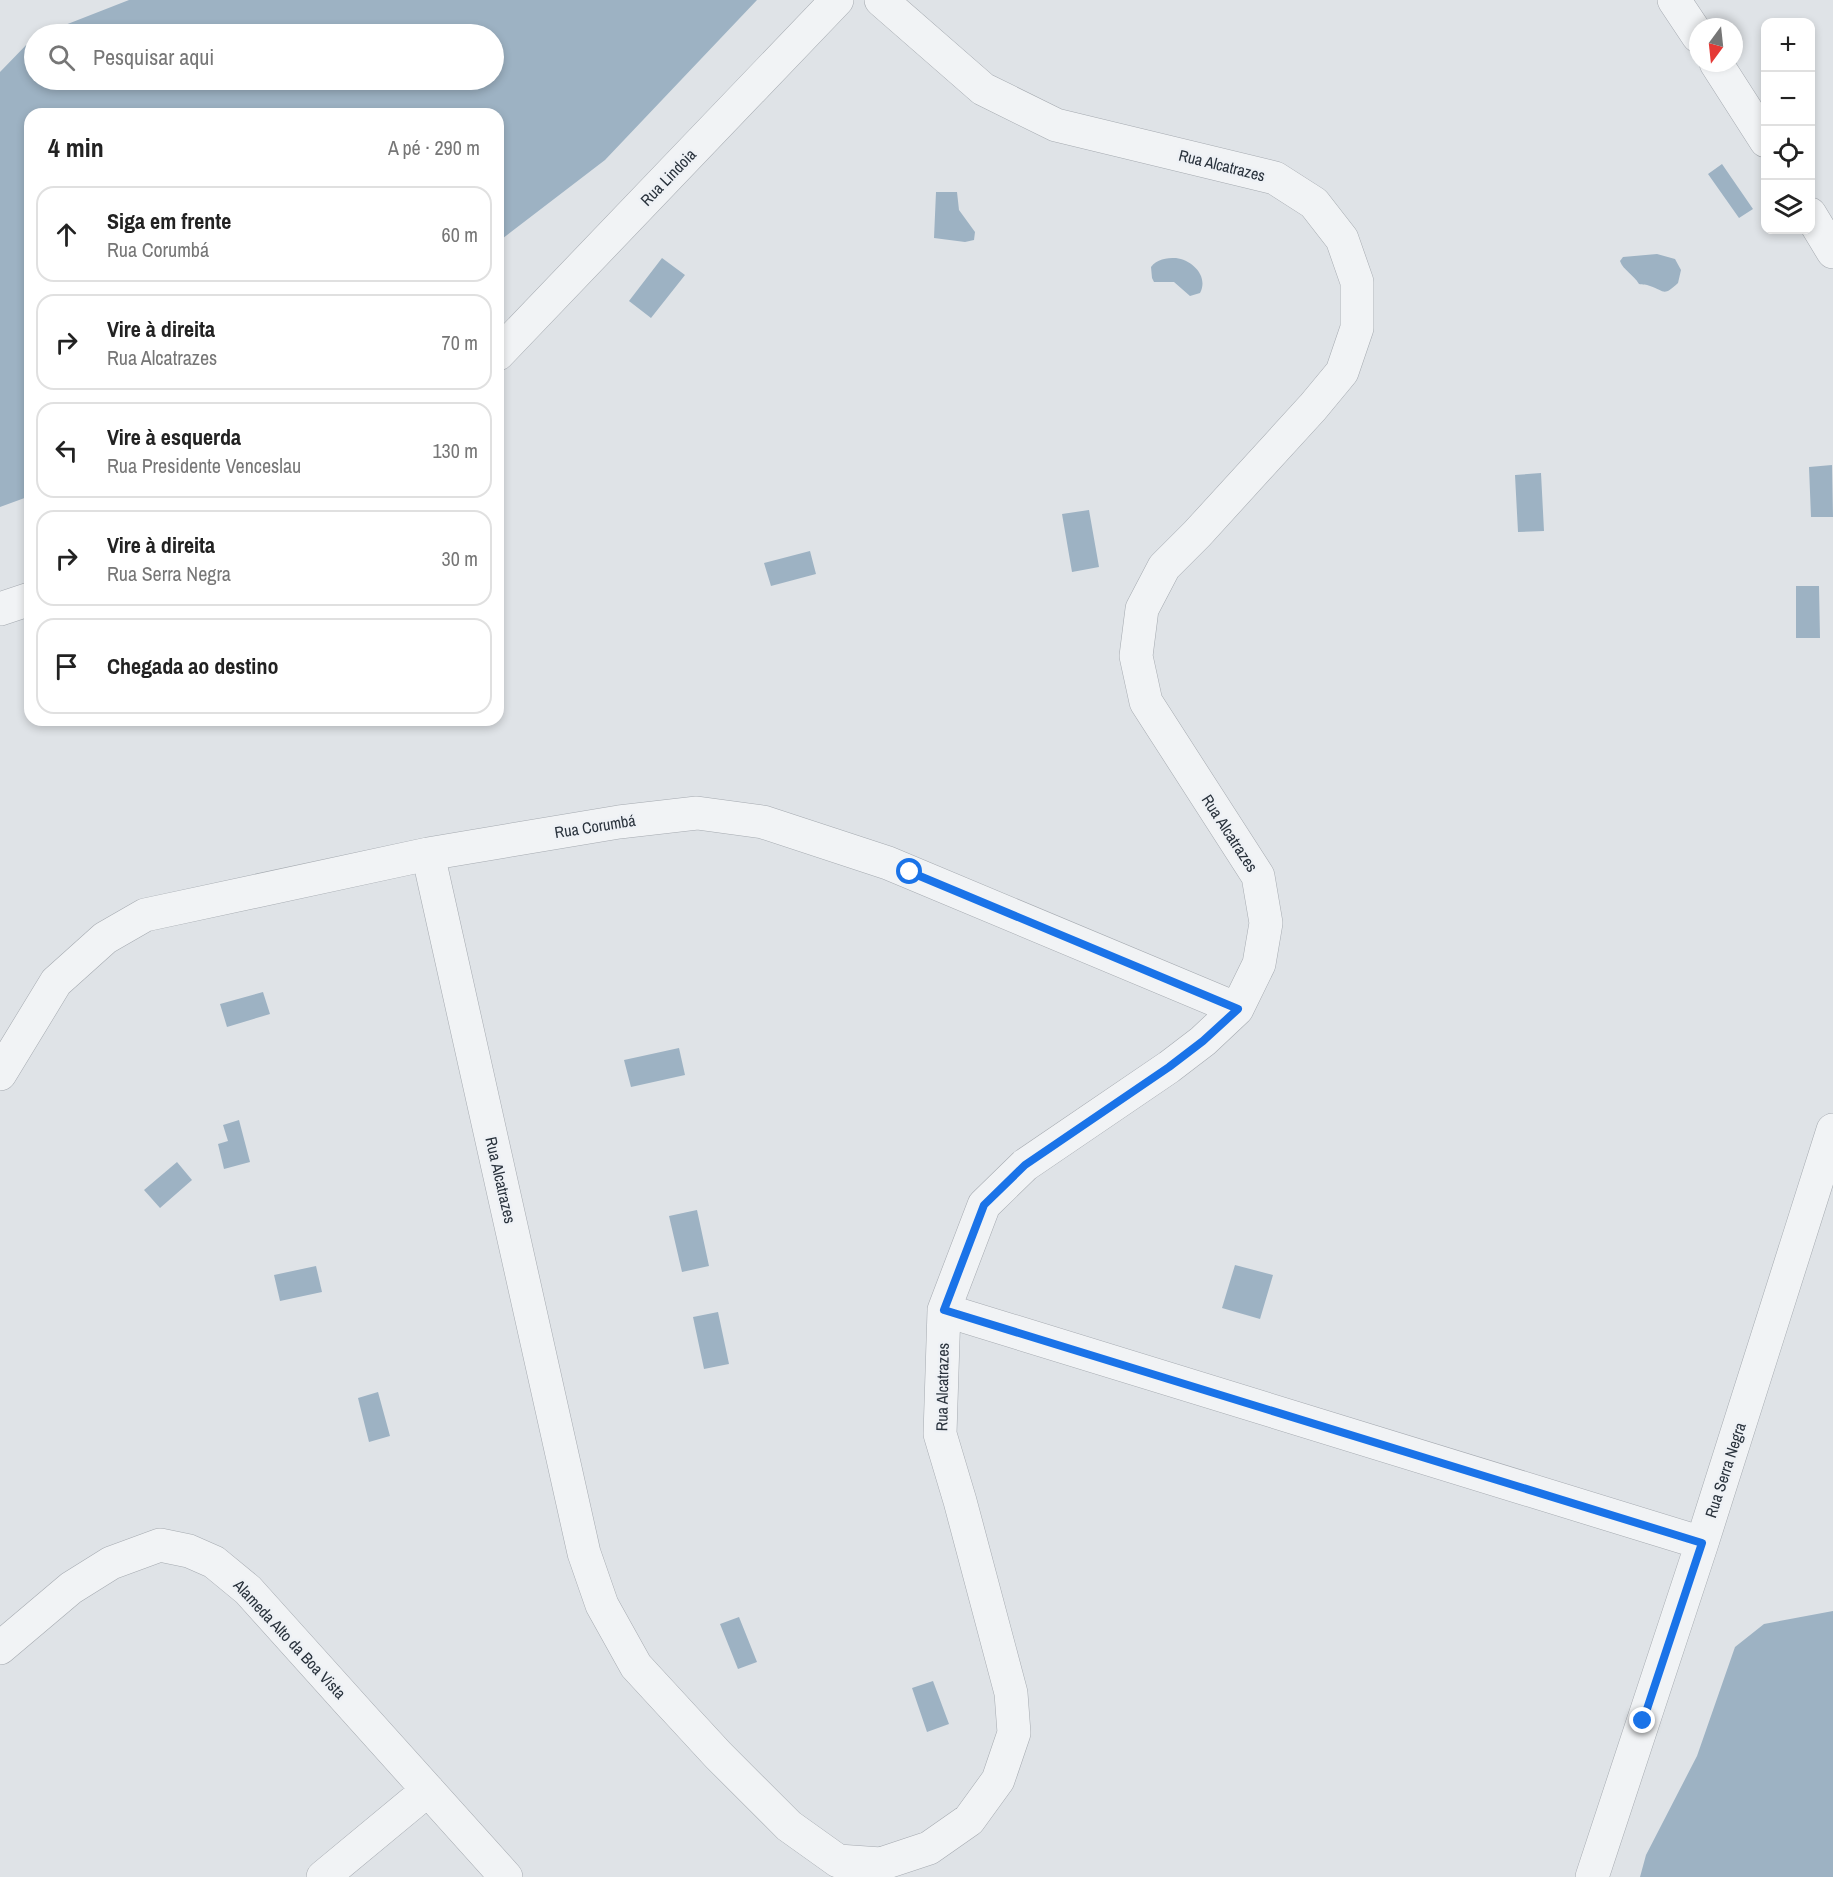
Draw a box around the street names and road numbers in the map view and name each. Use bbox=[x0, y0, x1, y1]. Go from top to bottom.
street label: Rua Lindoia bbox=[635, 143, 701, 210]
street label: Rua Alcatrazes bbox=[1177, 144, 1267, 186]
street label: Rua Alcatrazes bbox=[1197, 790, 1263, 876]
street label: Rua Corumbá bbox=[553, 809, 638, 843]
street label: Rua Alcatrazes bbox=[480, 1135, 522, 1225]
street label: Rua Alcatrazes bbox=[930, 1343, 954, 1431]
street label: Rua Serra Negra bbox=[1699, 1419, 1751, 1521]
street label: Alameda Alto da Boa Vista bbox=[228, 1574, 352, 1704]

